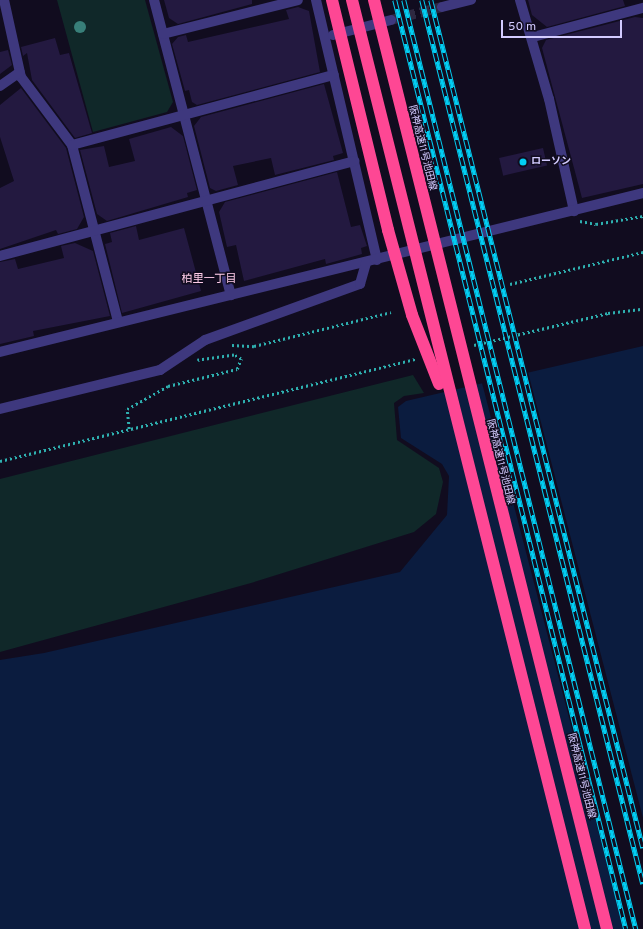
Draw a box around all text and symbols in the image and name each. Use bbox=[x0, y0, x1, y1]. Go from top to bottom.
scale bar bbox=[503, 12, 624, 38]
text: 50 m bbox=[508, 19, 536, 35]
street label: 阪神高速11号池田線 bbox=[406, 104, 438, 192]
place label: ローソン bbox=[531, 156, 571, 168]
marker: ローソン bbox=[518, 157, 528, 167]
district label: 柏里一丁目 bbox=[182, 272, 236, 286]
street label: 阪神高速11号池田線 bbox=[484, 418, 516, 506]
street label: 阪神高速11号池田線 bbox=[565, 732, 597, 820]

